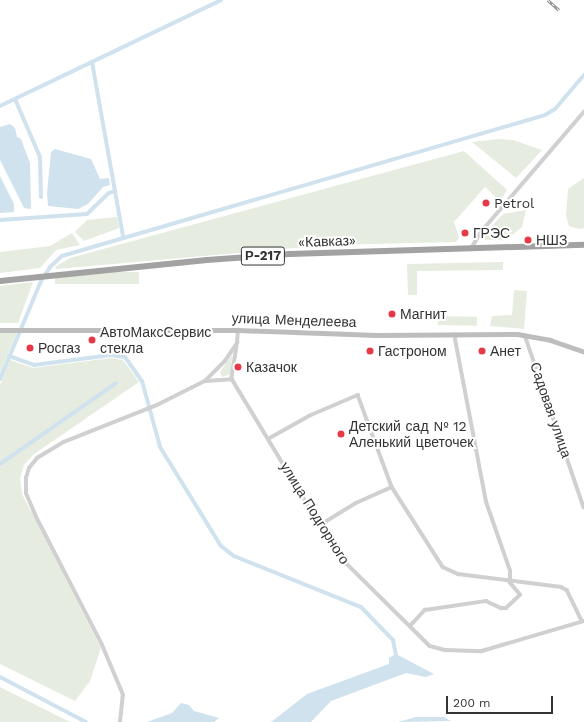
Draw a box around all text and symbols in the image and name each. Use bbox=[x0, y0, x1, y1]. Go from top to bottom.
place label: Petrol bbox=[494, 195, 534, 211]
marker: Petrol bbox=[481, 198, 491, 208]
place label: ГРЭС bbox=[473, 225, 510, 241]
marker: ГРЭС bbox=[460, 228, 470, 238]
street label: «Кавказ» bbox=[298, 232, 356, 250]
place label: НШЗ bbox=[536, 232, 567, 248]
marker: НШЗ bbox=[523, 235, 533, 245]
road number: Р-217 bbox=[240, 245, 286, 267]
place label: Магнит bbox=[400, 306, 447, 322]
street label: улица Менделеева bbox=[231, 309, 357, 331]
marker: Магнит bbox=[387, 309, 397, 319]
place label: АвтоМаксСервис стекла bbox=[100, 324, 211, 356]
marker: АвтоМаксСервис стекла bbox=[87, 335, 97, 345]
place label: Росгаз bbox=[38, 340, 80, 356]
marker: Росгаз bbox=[25, 343, 35, 353]
place label: Гастроном bbox=[378, 343, 447, 359]
place label: Анет bbox=[490, 343, 521, 359]
marker: Гастроном bbox=[365, 346, 375, 356]
marker: Анет bbox=[477, 346, 487, 356]
place label: Казачок bbox=[246, 359, 297, 375]
street label: Садовая улица bbox=[527, 360, 575, 460]
marker: Казачок bbox=[233, 362, 243, 372]
place label: Детский сад № 12 Аленький цветочек bbox=[349, 418, 473, 450]
marker: Детский сад № 12 Аленький цветочек bbox=[336, 429, 346, 439]
street label: улица Подгорного bbox=[277, 459, 353, 567]
scale bar bbox=[448, 688, 555, 714]
text: 200 m bbox=[453, 696, 490, 710]

